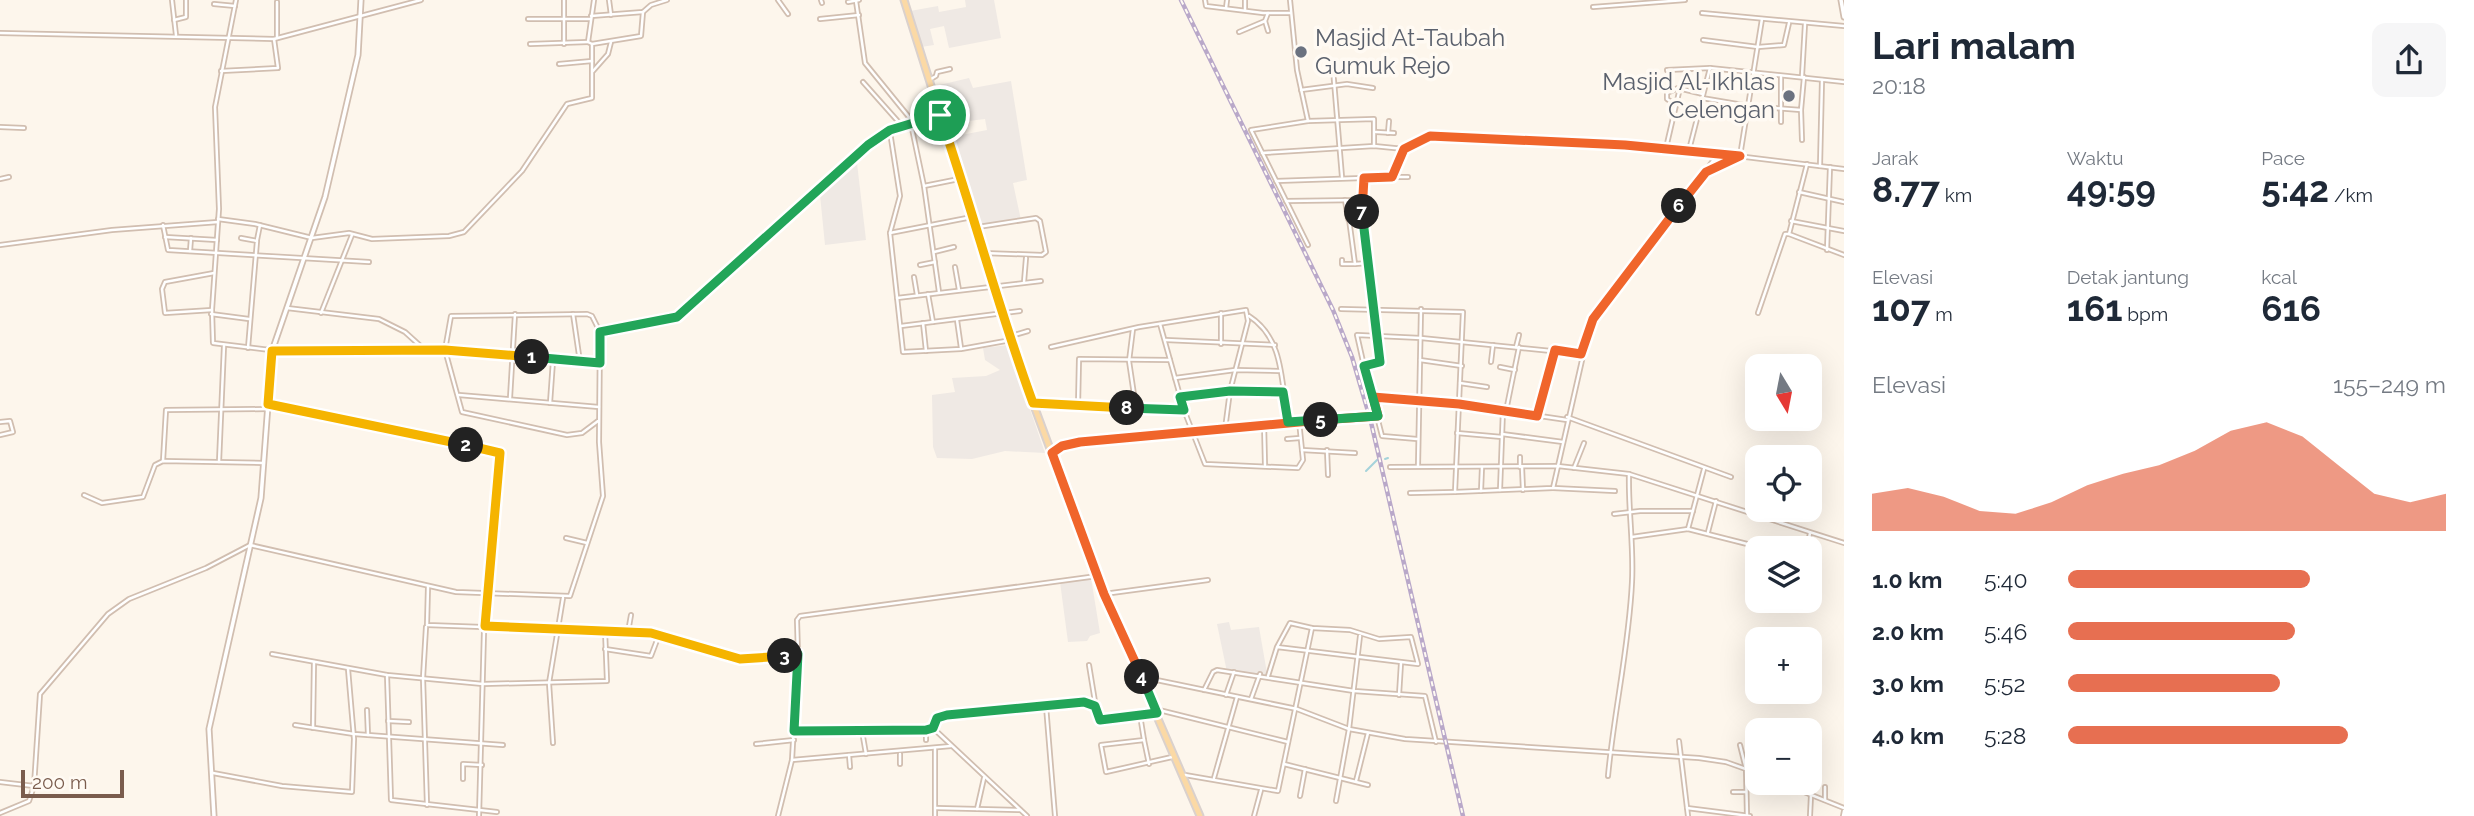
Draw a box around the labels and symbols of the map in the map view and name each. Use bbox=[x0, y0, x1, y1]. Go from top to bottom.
place label: Masjid At-Taubah Gumuk Rejo bbox=[1315, 23, 1505, 80]
marker: Masjid At-Taubah Gumuk Rejo bbox=[1293, 44, 1309, 60]
place label: Masjid Al-Ikhlas Celengan bbox=[1602, 67, 1775, 124]
pin bbox=[910, 85, 970, 145]
marker: Masjid Al-Ikhlas Celengan bbox=[1781, 88, 1797, 104]
pin: 6 bbox=[1662, 188, 1696, 224]
pin: 7 bbox=[1344, 194, 1380, 230]
pin: 1 bbox=[514, 340, 550, 374]
north arrow bbox=[1745, 354, 1822, 430]
pin: 8 bbox=[1110, 390, 1144, 426]
pin: 5 bbox=[1304, 402, 1338, 438]
pin: 2 bbox=[448, 428, 484, 462]
pin: 3 bbox=[768, 638, 802, 674]
pin: 4 bbox=[1124, 660, 1160, 694]
scale bar bbox=[21, 767, 124, 799]

